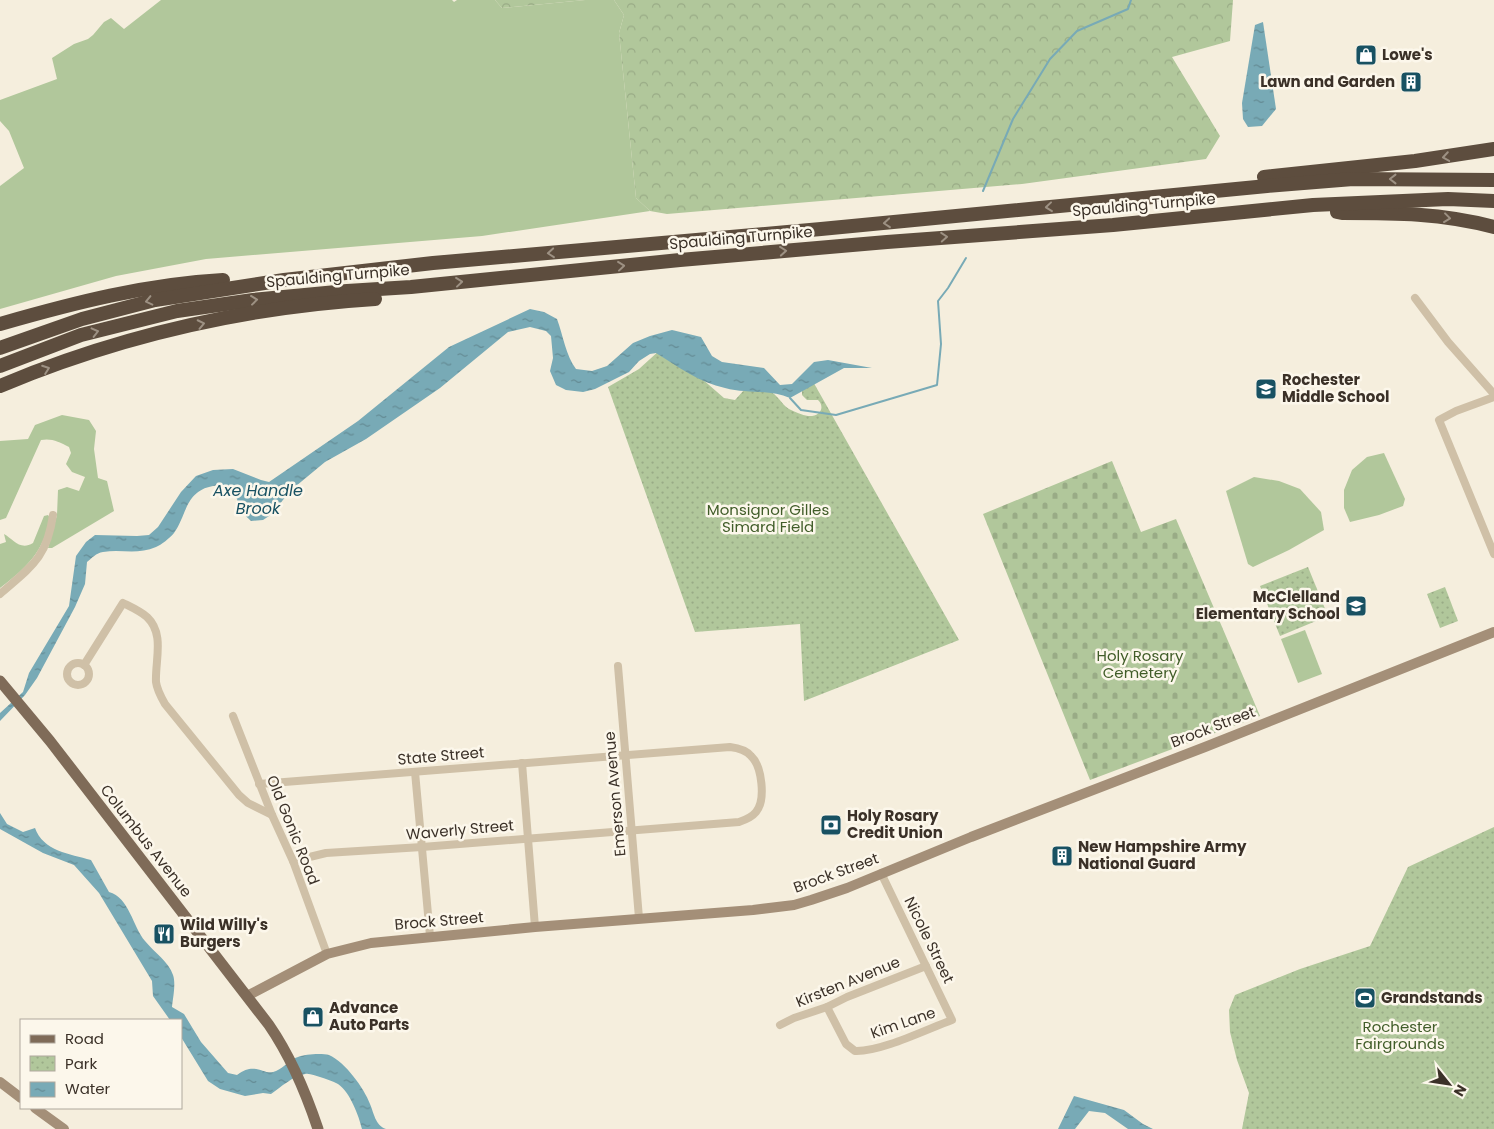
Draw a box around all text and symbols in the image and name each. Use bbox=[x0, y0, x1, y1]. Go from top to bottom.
shop icon: Lowe's bbox=[1354, 43, 1378, 67]
place label: Lowe's bbox=[1382, 44, 1433, 65]
building icon: Lawn and Garden bbox=[1399, 70, 1423, 94]
place label: Lawn and Garden bbox=[1260, 71, 1395, 92]
one-way arrow bbox=[1442, 151, 1450, 162]
one-way arrow bbox=[1389, 174, 1396, 184]
street label: Spaulding Turnpike bbox=[1071, 188, 1216, 221]
one-way arrow bbox=[1045, 201, 1053, 212]
one-way arrow bbox=[1444, 212, 1452, 223]
one-way arrow bbox=[883, 217, 891, 228]
street label: Spaulding Turnpike bbox=[668, 221, 813, 254]
one-way arrow bbox=[941, 232, 949, 243]
one-way arrow bbox=[779, 246, 787, 257]
one-way arrow bbox=[547, 247, 555, 258]
street label: Spaulding Turnpike bbox=[265, 259, 410, 292]
one-way arrow bbox=[617, 261, 625, 272]
one-way arrow bbox=[455, 277, 463, 288]
one-way arrow bbox=[145, 295, 154, 306]
one-way arrow bbox=[251, 295, 259, 306]
one-way arrow bbox=[197, 319, 206, 330]
one-way arrow bbox=[91, 327, 99, 337]
one-way arrow bbox=[41, 365, 49, 375]
place label: Rochester Middle School bbox=[1282, 369, 1389, 407]
school or university icon: Rochester Middle School bbox=[1254, 377, 1278, 401]
water label: Axe Handle Brook bbox=[212, 479, 303, 520]
park label: Monsignor Gilles Simard Field bbox=[707, 499, 829, 537]
place label: McClelland Elementary School bbox=[1196, 586, 1340, 624]
school or university icon: McClelland Elementary School bbox=[1344, 594, 1368, 618]
park label: Holy Rosary Cemetery bbox=[1097, 645, 1184, 683]
street label: Brock Street bbox=[1167, 701, 1258, 752]
street label: Emerson Avenue bbox=[599, 731, 630, 857]
street label: State Street bbox=[397, 741, 485, 770]
street label: Old Gonic Road bbox=[262, 772, 325, 888]
street label: Columbus Avenue bbox=[96, 780, 197, 901]
place label: Holy Rosary Credit Union bbox=[847, 805, 943, 843]
bank icon: Holy Rosary Credit Union bbox=[819, 813, 843, 837]
street label: Waverly Street bbox=[405, 814, 515, 845]
place label: New Hampshire Army National Guard bbox=[1078, 836, 1247, 874]
building icon: New Hampshire Army National Guard bbox=[1050, 844, 1074, 868]
street label: Brock Street bbox=[790, 847, 881, 898]
street label: Nicole Street bbox=[899, 893, 959, 987]
street label: Brock Street bbox=[394, 906, 484, 935]
place label: Wild Willy's Burgers bbox=[180, 914, 268, 952]
restaurant icon: Wild Willy's Burgers bbox=[152, 922, 176, 946]
street label: Kirsten Avenue bbox=[793, 951, 903, 1012]
sports icon: Grandstands bbox=[1353, 986, 1377, 1010]
place label: Grandstands bbox=[1381, 987, 1483, 1008]
place label: Advance Auto Parts bbox=[329, 997, 409, 1035]
street label: Kim Lane bbox=[867, 1002, 938, 1043]
shop icon: Advance Auto Parts bbox=[301, 1005, 325, 1029]
park label: Rochester Fairgrounds bbox=[1355, 1016, 1445, 1054]
legend bbox=[20, 1019, 182, 1109]
text: Road bbox=[65, 1028, 104, 1049]
text: Park bbox=[65, 1053, 97, 1074]
north arrow bbox=[1424, 1059, 1474, 1109]
text: Water bbox=[65, 1078, 111, 1099]
text: N bbox=[1449, 1081, 1472, 1100]

